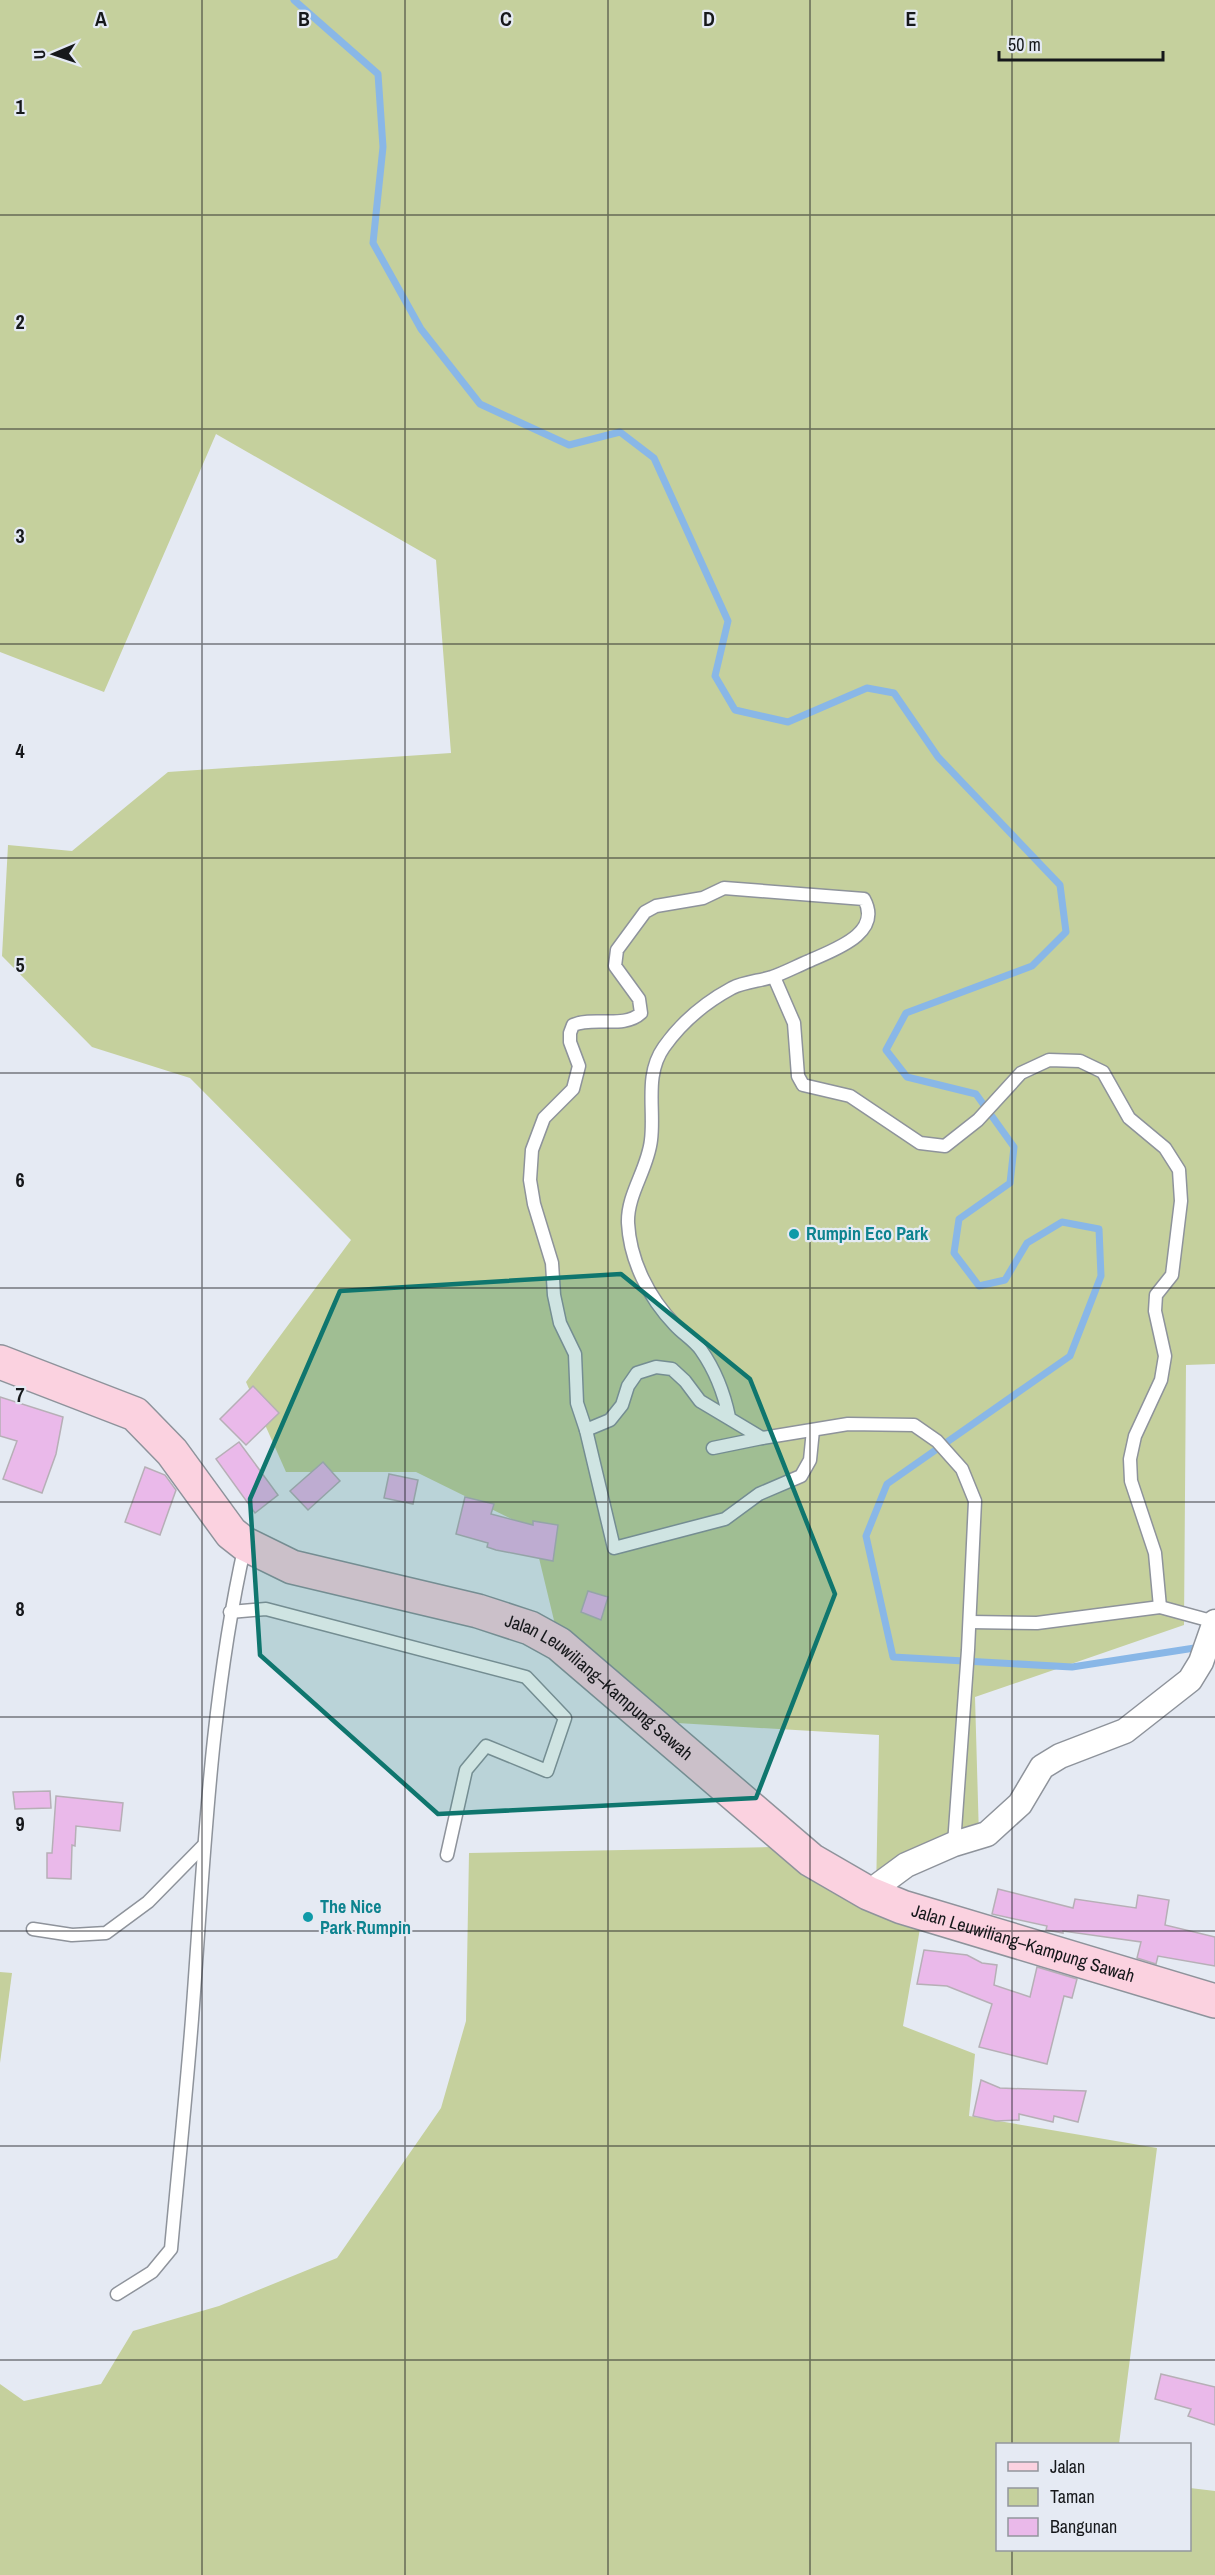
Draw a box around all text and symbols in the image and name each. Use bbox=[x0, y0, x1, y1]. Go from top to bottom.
text: A bbox=[95, 5, 107, 32]
text: B bbox=[298, 5, 310, 32]
text: C bbox=[500, 5, 512, 32]
text: D bbox=[703, 5, 715, 32]
text: E bbox=[906, 5, 917, 32]
north arrow bbox=[24, 24, 84, 84]
scale bar bbox=[999, 24, 1162, 62]
text: 50 m bbox=[1008, 32, 1041, 57]
text: U bbox=[28, 49, 50, 60]
text: 1 bbox=[15, 93, 25, 120]
text: 2 bbox=[15, 308, 25, 335]
text: 3 bbox=[15, 522, 25, 549]
text: 4 bbox=[15, 737, 25, 764]
text: 5 bbox=[15, 951, 25, 978]
text: 6 bbox=[15, 1166, 25, 1193]
place label: Rumpin Eco Park bbox=[806, 1221, 929, 1246]
marker: Rumpin Eco Park bbox=[787, 1227, 801, 1241]
text: 7 bbox=[15, 1381, 25, 1408]
text: 8 bbox=[15, 1595, 25, 1622]
street label: Jalan Leuwiliang–Kampung Sawah bbox=[502, 1608, 699, 1766]
text: 9 bbox=[15, 1810, 25, 1837]
place label: The Nice Park Rumpin bbox=[320, 1894, 411, 1940]
street label: Jalan Leuwiliang–Kampung Sawah bbox=[909, 1898, 1138, 1988]
marker: The Nice Park Rumpin bbox=[301, 1910, 315, 1924]
legend bbox=[996, 2443, 1191, 2551]
text: Jalan bbox=[1050, 2454, 1085, 2479]
text: Taman bbox=[1050, 2484, 1095, 2509]
text: Bangunan bbox=[1050, 2514, 1117, 2539]

